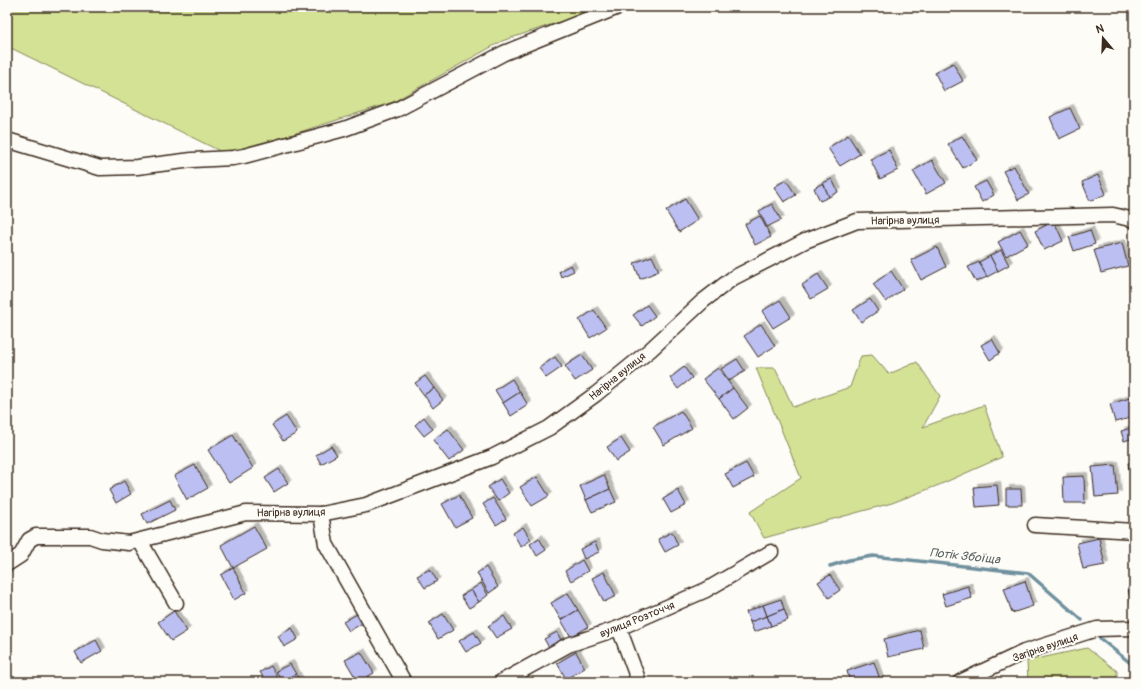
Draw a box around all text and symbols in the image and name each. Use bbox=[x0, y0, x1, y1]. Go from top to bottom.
north arrow bbox=[1083, 18, 1123, 58]
text: N bbox=[1094, 21, 1106, 36]
street label: Нагірна вулиця bbox=[870, 213, 940, 228]
street label: Нагірна вулиця bbox=[586, 350, 648, 403]
street label: Нагірна вулиця bbox=[256, 505, 326, 520]
water label: Потік Збоїща bbox=[929, 545, 1002, 568]
street label: вулиця Розточчя bbox=[598, 599, 677, 640]
street label: Загірна вулиця bbox=[1011, 630, 1080, 665]

